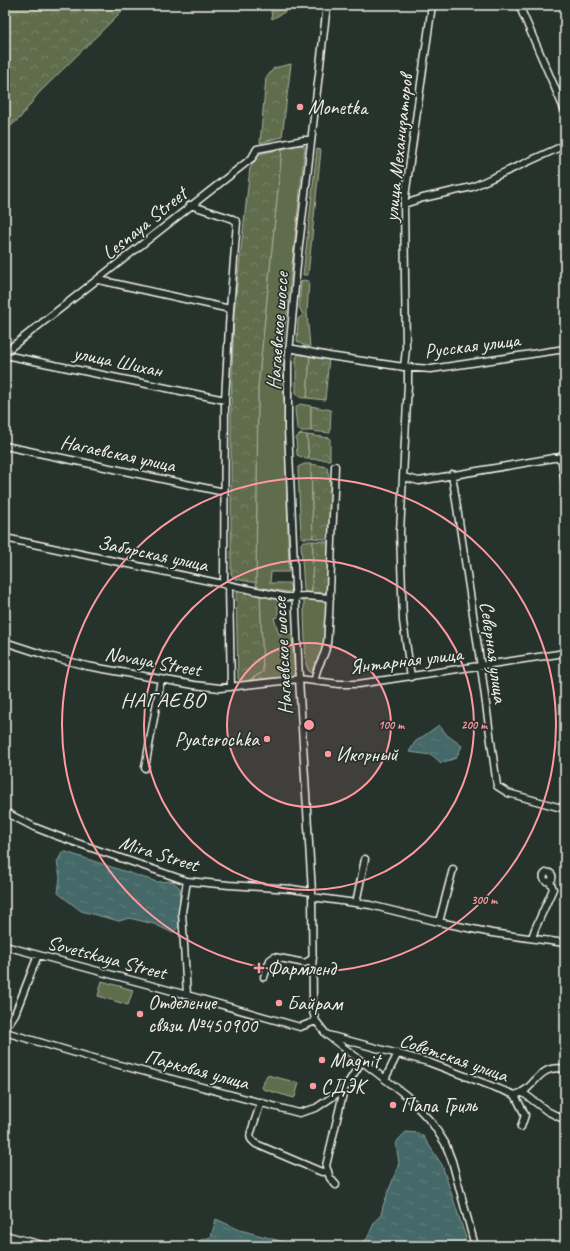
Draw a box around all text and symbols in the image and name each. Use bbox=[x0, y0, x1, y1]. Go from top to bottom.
street label: улица Механизаторов bbox=[378, 70, 419, 224]
place label: Monetka bbox=[308, 95, 369, 120]
marker: Monetka bbox=[295, 102, 305, 112]
street label: Lesnaya Street bbox=[97, 179, 195, 265]
street label: Нагаевское шоссе bbox=[261, 270, 294, 391]
street label: Русская улица bbox=[423, 327, 523, 364]
street label: улица Шихан bbox=[70, 340, 166, 383]
street label: Нагаевская улица bbox=[58, 429, 180, 478]
street label: Заборская улица bbox=[95, 530, 212, 578]
street label: Нагаевское шоссе bbox=[267, 595, 298, 716]
street label: Северная улица bbox=[474, 600, 513, 706]
street label: Novaya Street bbox=[103, 641, 205, 683]
street label: Янтарная улица bbox=[348, 641, 466, 680]
district label: НАГАЕВО bbox=[120, 686, 207, 714]
text: 100 m bbox=[378, 717, 405, 733]
text: 200 m bbox=[461, 717, 488, 733]
centre of rings bbox=[302, 718, 316, 732]
place label: Pyaterochka bbox=[175, 727, 260, 752]
marker: Pyaterochka bbox=[262, 734, 272, 744]
place label: Икорный bbox=[336, 742, 399, 767]
marker: Икорный bbox=[323, 749, 333, 759]
street label: Mira Street bbox=[116, 830, 204, 878]
text: 300 m bbox=[471, 892, 498, 908]
street label: Sovetskaya Street bbox=[45, 930, 171, 986]
place label: Фармленд bbox=[267, 956, 337, 981]
marker: Фармленд bbox=[254, 963, 264, 973]
place label: Отделение связи №450900 bbox=[148, 990, 259, 1038]
place label: Байрам bbox=[287, 991, 344, 1016]
marker: Байрам bbox=[274, 998, 284, 1008]
marker: Отделение связи №450900 bbox=[135, 1009, 145, 1019]
street label: Советская улица bbox=[396, 1027, 512, 1088]
street label: Парковая улица bbox=[142, 1044, 253, 1096]
place label: Magnit bbox=[330, 1048, 383, 1073]
marker: Magnit bbox=[317, 1055, 327, 1065]
place label: СДЭК bbox=[321, 1074, 369, 1099]
marker: СДЭК bbox=[308, 1081, 318, 1091]
place label: Папа Гриль bbox=[401, 1093, 479, 1118]
marker: Папа Гриль bbox=[388, 1100, 398, 1110]

